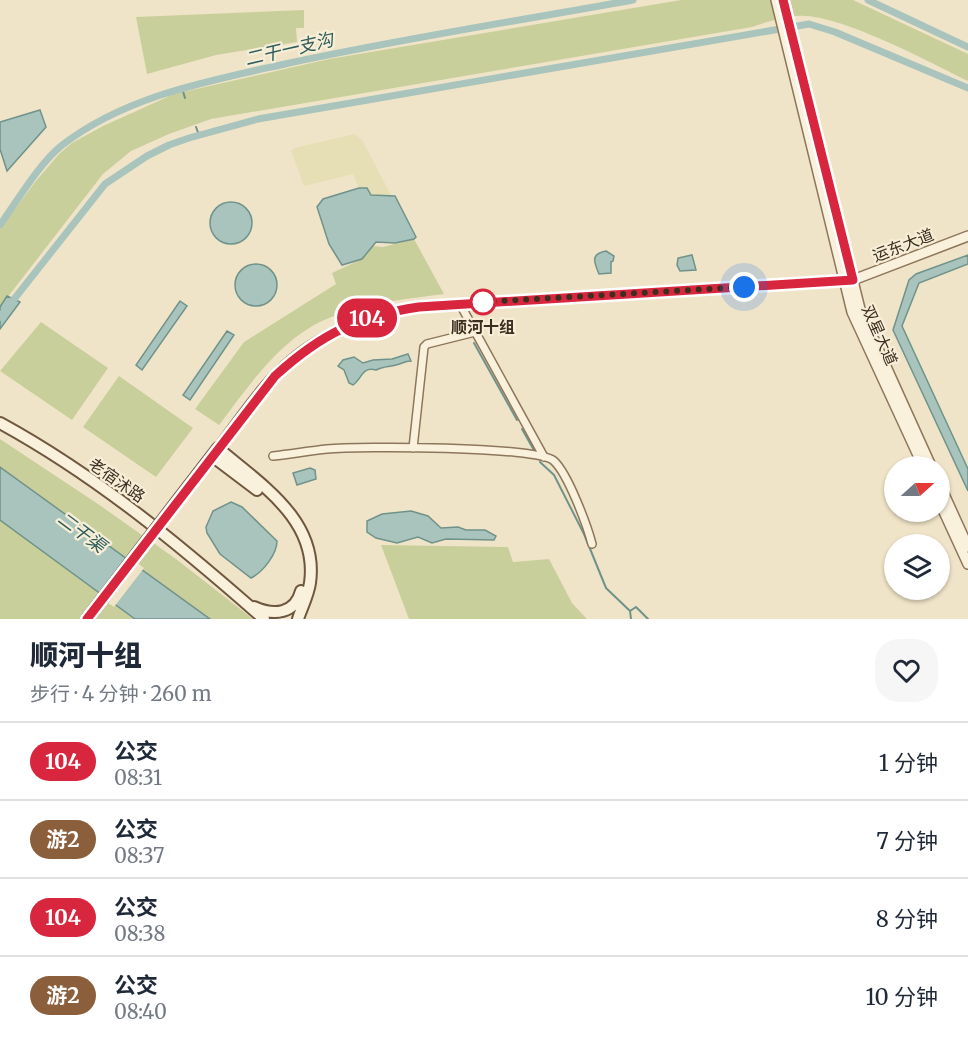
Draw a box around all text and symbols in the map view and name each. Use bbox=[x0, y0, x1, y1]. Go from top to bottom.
water label: 二干一支沟 bbox=[243, 27, 337, 70]
street label: 运东大道 bbox=[870, 224, 936, 266]
your location bbox=[729, 272, 759, 302]
marker: 顺河十组 bbox=[470, 289, 496, 315]
line badge: 104 bbox=[332, 298, 401, 338]
street label: 双星大道 bbox=[858, 302, 902, 368]
text: 104 bbox=[349, 305, 385, 332]
place label: 顺河十组 bbox=[451, 317, 515, 337]
street label: 老宿沭路 bbox=[85, 453, 149, 507]
north arrow bbox=[884, 456, 950, 522]
map controls bbox=[884, 456, 950, 600]
water label: 二干渠 bbox=[54, 507, 113, 559]
button: layers bbox=[884, 534, 950, 600]
text: 顺河十组 bbox=[30, 637, 142, 673]
button: heart bbox=[875, 639, 938, 702]
text: 步行 · 4 分钟 · 260 m bbox=[30, 681, 212, 706]
text: 公交 bbox=[114, 737, 158, 765]
text: 104 bbox=[45, 748, 81, 775]
text: 1 分钟 bbox=[879, 749, 938, 777]
text: 08:31 bbox=[114, 765, 162, 790]
text: 公交 bbox=[114, 815, 158, 843]
text: 游2 bbox=[46, 826, 80, 853]
text: 7 分钟 bbox=[876, 827, 938, 855]
text: 08:37 bbox=[114, 843, 164, 868]
text: 公交 bbox=[114, 893, 158, 921]
text: 104 bbox=[45, 904, 81, 931]
text: 8 分钟 bbox=[876, 905, 938, 933]
text: 08:38 bbox=[114, 921, 165, 946]
text: 公交 bbox=[114, 971, 158, 999]
text: 游2 bbox=[46, 982, 80, 1009]
text: 10 分钟 bbox=[866, 983, 938, 1011]
text: 08:40 bbox=[114, 999, 167, 1024]

